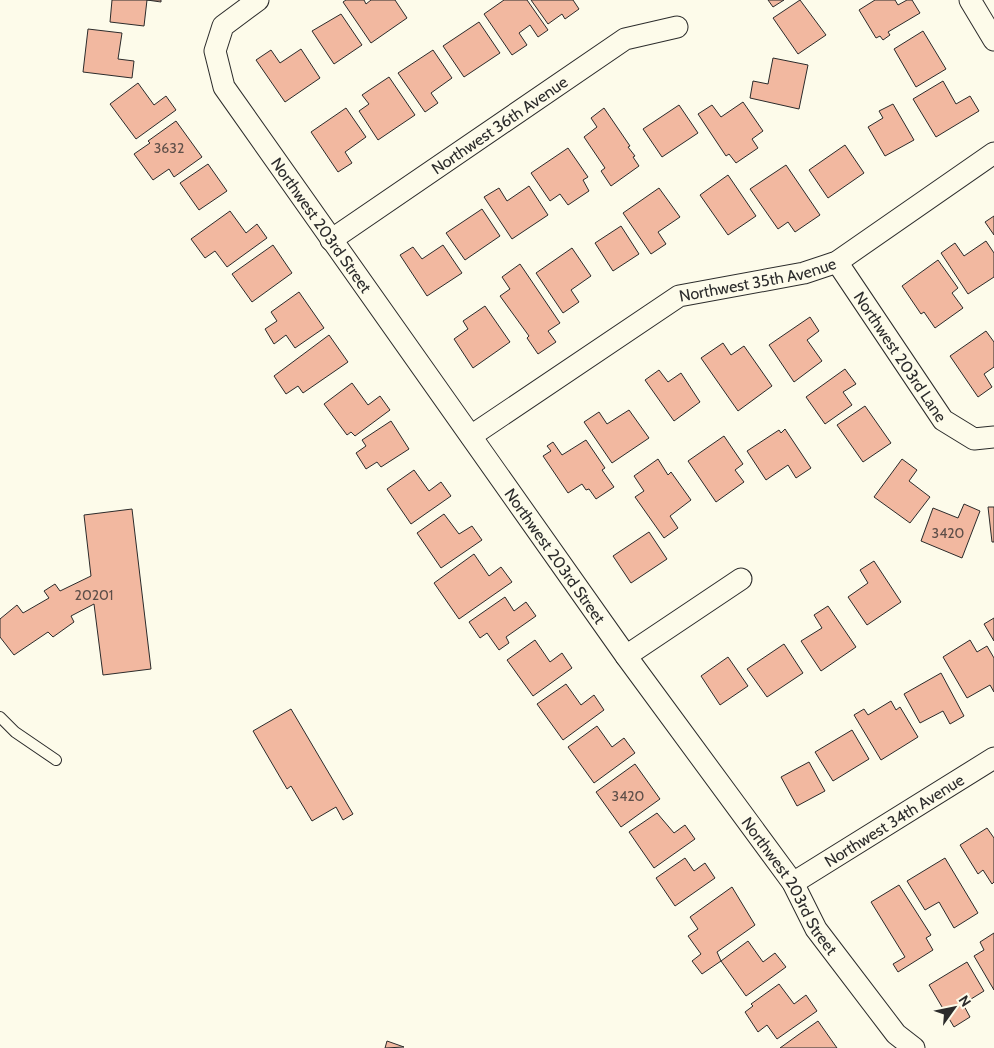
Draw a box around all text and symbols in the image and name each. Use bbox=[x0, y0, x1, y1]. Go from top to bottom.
street label: Northwest 36th Avenue bbox=[428, 72, 571, 178]
house number: 3632 bbox=[154, 139, 184, 157]
street label: Northwest 203rd Street bbox=[267, 154, 376, 297]
street label: Northwest 35th Avenue bbox=[678, 253, 838, 305]
street label: Northwest 203rd Lane bbox=[850, 288, 951, 425]
street label: Northwest 203rd Street bbox=[501, 485, 610, 628]
house number: 3420 bbox=[932, 524, 965, 542]
house number: 20201 bbox=[75, 586, 113, 604]
street label: Northwest 34th Avenue bbox=[821, 770, 967, 871]
house number: 3420 bbox=[612, 787, 645, 805]
street label: Northwest 203rd Street bbox=[738, 813, 842, 959]
north arrow bbox=[929, 983, 979, 1033]
text: N bbox=[955, 992, 975, 1010]

